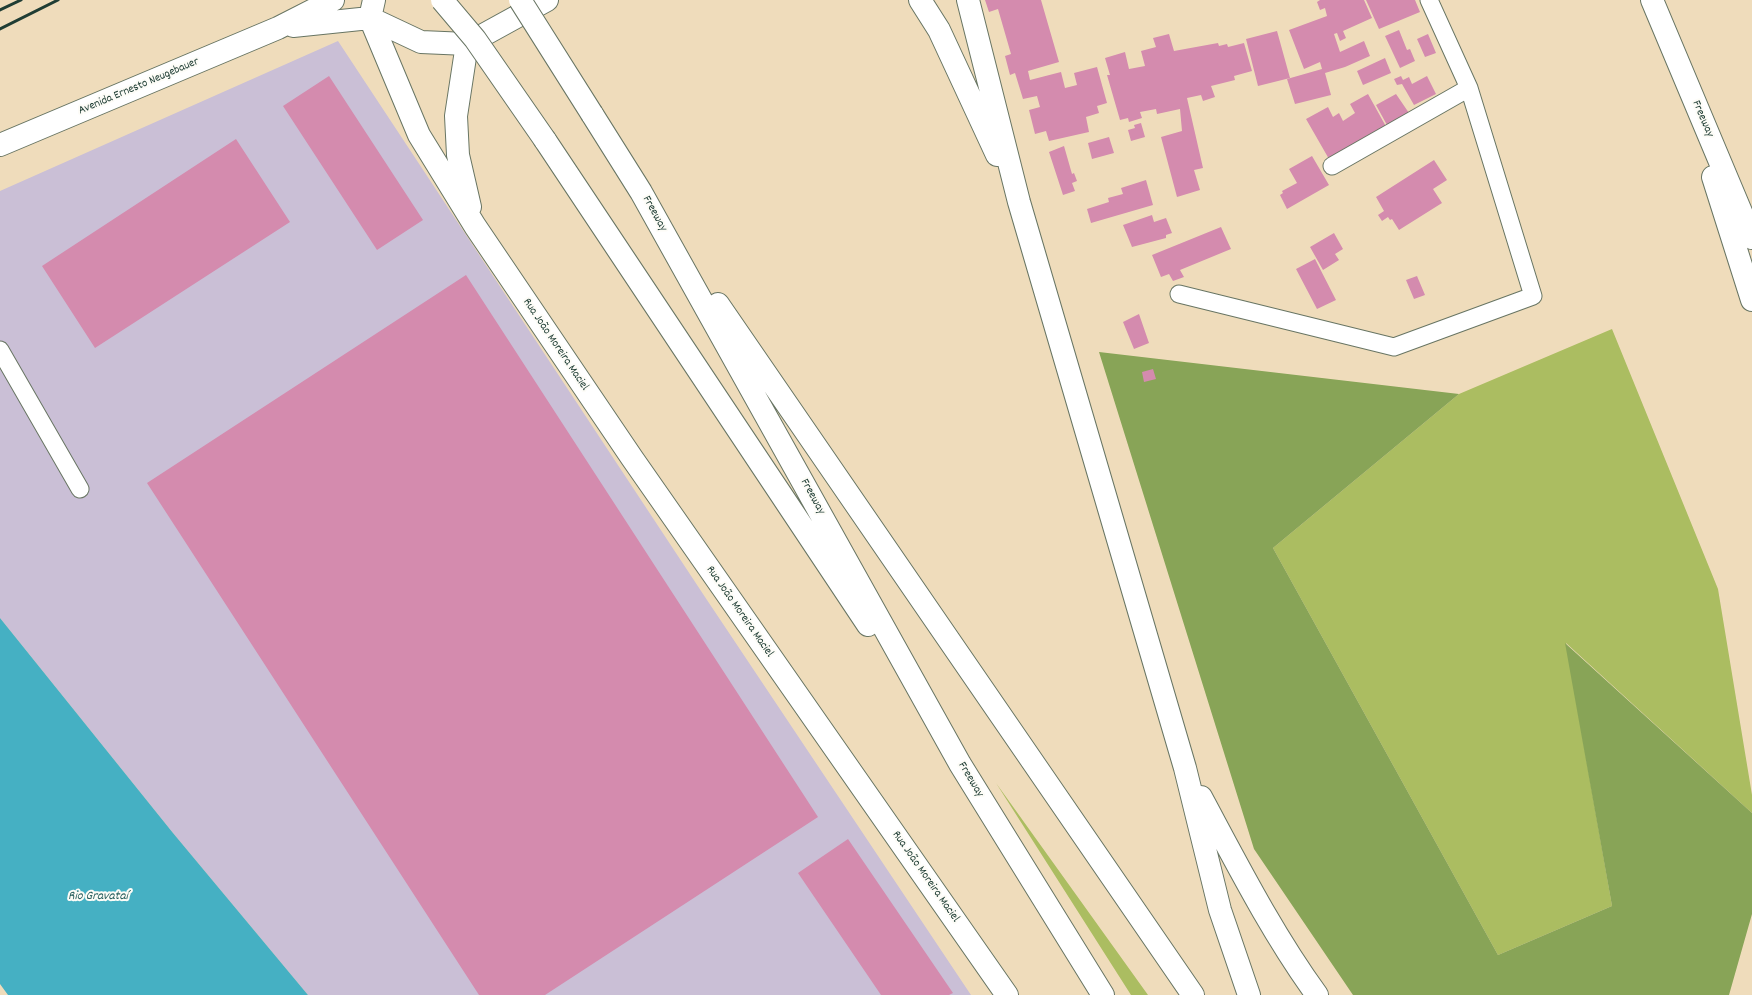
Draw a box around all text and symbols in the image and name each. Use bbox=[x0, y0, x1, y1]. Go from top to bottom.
street label: Avenida Ernesto Neugebauer bbox=[77, 55, 201, 119]
street label: Freeway bbox=[1688, 98, 1716, 140]
street label: Freeway bbox=[638, 194, 670, 234]
street label: Rua João Moreira Maciel bbox=[519, 296, 591, 394]
street label: Freeway bbox=[796, 477, 828, 517]
street label: Rua João Moreira Maciel bbox=[702, 564, 776, 660]
street label: Freeway bbox=[954, 760, 986, 800]
street label: Rua João Moreira Maciel bbox=[888, 829, 962, 925]
water label: Rio Gravataí bbox=[68, 889, 128, 905]

